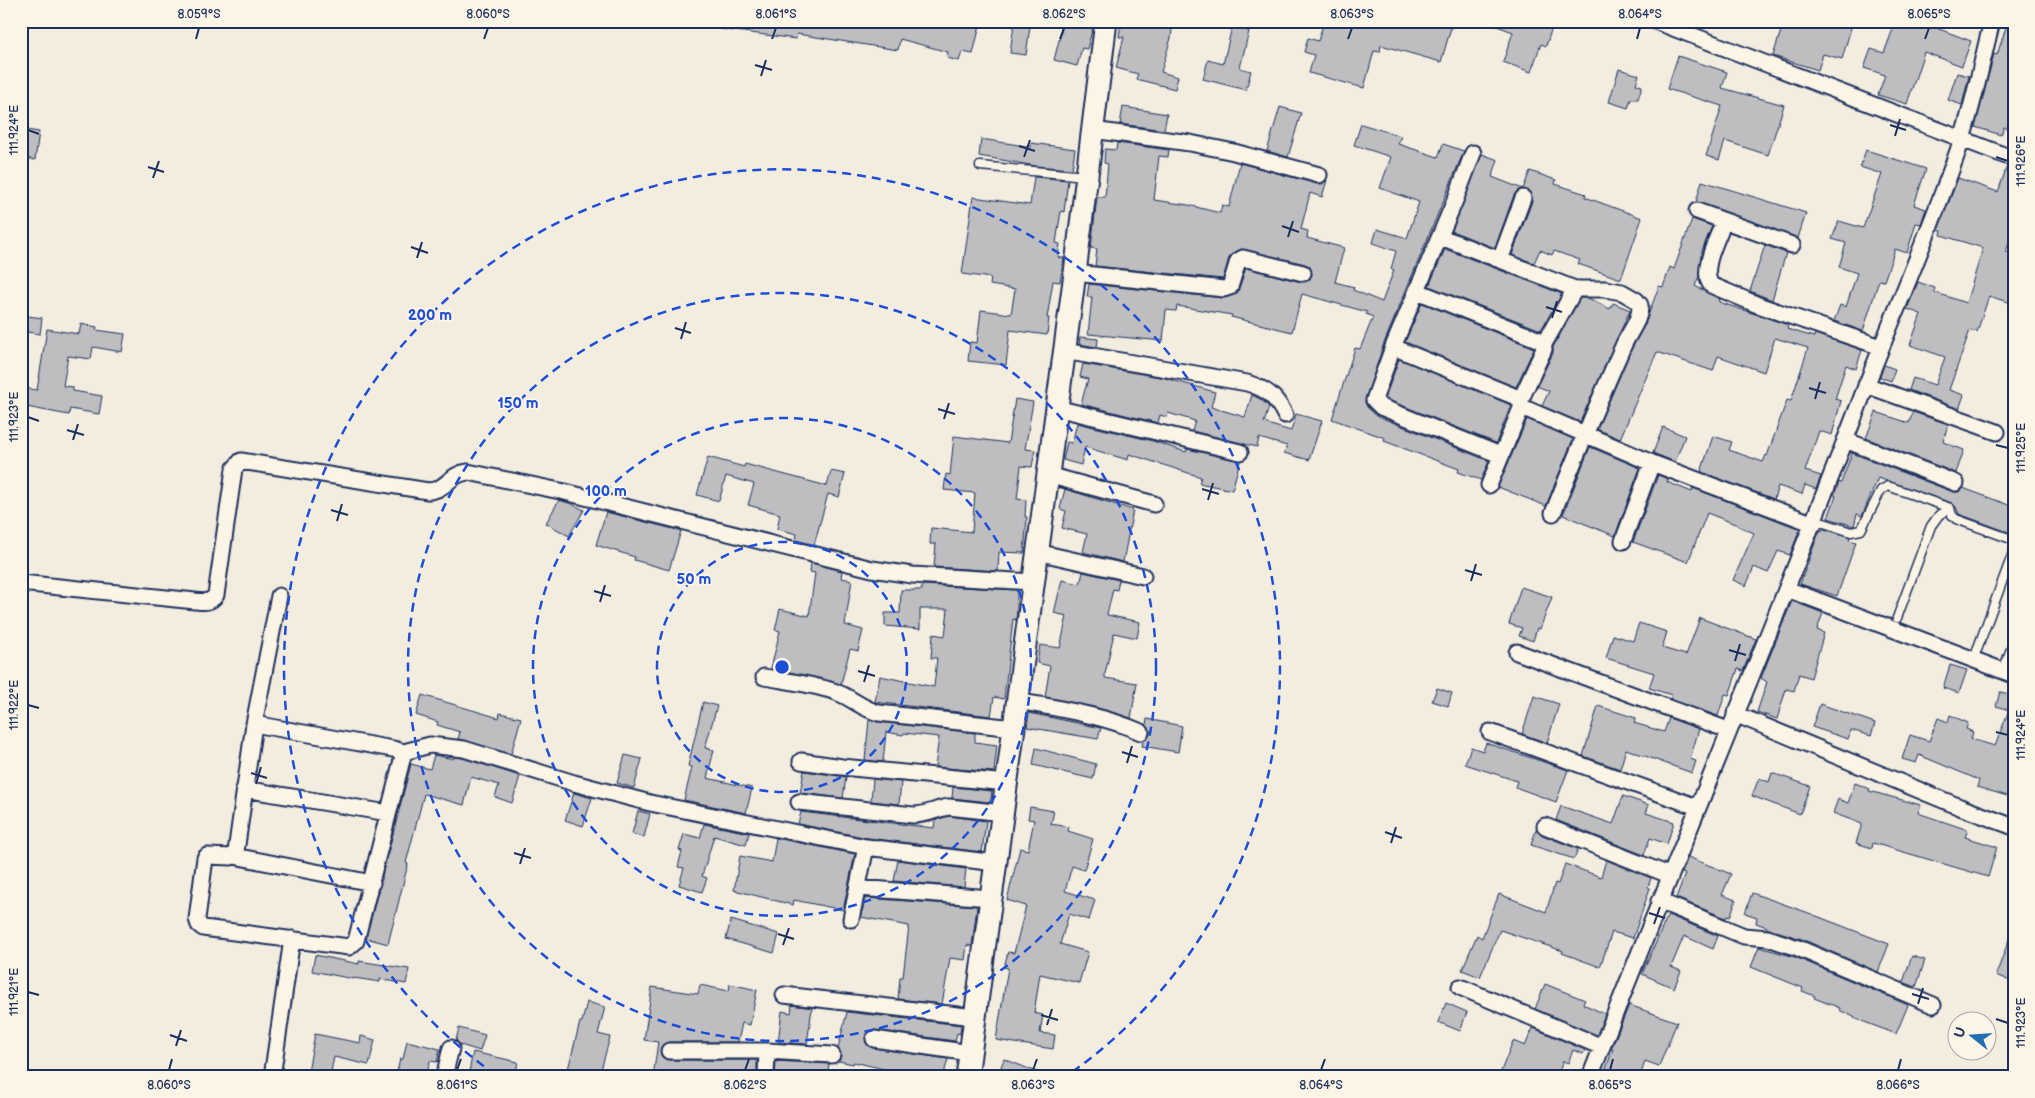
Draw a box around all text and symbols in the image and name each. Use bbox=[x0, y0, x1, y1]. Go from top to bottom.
text: 8.059°S bbox=[178, 7, 221, 22]
text: 8.060°S bbox=[466, 7, 510, 22]
text: 8.061°S bbox=[755, 7, 797, 22]
text: 8.062°S bbox=[1042, 7, 1086, 22]
text: 8.063°S bbox=[1330, 7, 1374, 22]
text: 8.064°S bbox=[1618, 7, 1662, 22]
text: 8.065°S bbox=[1907, 7, 1951, 22]
text: 111.924°E bbox=[7, 105, 22, 155]
text: 111.926°E bbox=[2014, 136, 2029, 186]
text: 200 m bbox=[408, 306, 452, 325]
text: 111.923°E bbox=[7, 392, 22, 442]
text: 150 m bbox=[497, 394, 539, 413]
text: 111.925°E bbox=[2014, 423, 2029, 473]
text: 100 m bbox=[585, 482, 627, 501]
text: 50 m bbox=[677, 570, 712, 589]
centre of rings bbox=[773, 658, 791, 676]
text: 111.922°E bbox=[7, 680, 22, 730]
text: 111.924°E bbox=[2014, 710, 2029, 760]
text: 111.921°E bbox=[7, 968, 22, 1016]
text: 111.923°E bbox=[2014, 998, 2029, 1048]
north arrow bbox=[1948, 1010, 1998, 1060]
text: U bbox=[1950, 1025, 1970, 1040]
text: 8.060°S bbox=[147, 1078, 191, 1093]
text: 8.061°S bbox=[436, 1078, 478, 1093]
text: 8.062°S bbox=[723, 1078, 767, 1093]
text: 8.063°S bbox=[1011, 1078, 1055, 1093]
text: 8.064°S bbox=[1299, 1078, 1343, 1093]
text: 8.065°S bbox=[1588, 1078, 1632, 1093]
text: 8.066°S bbox=[1876, 1078, 1920, 1093]

